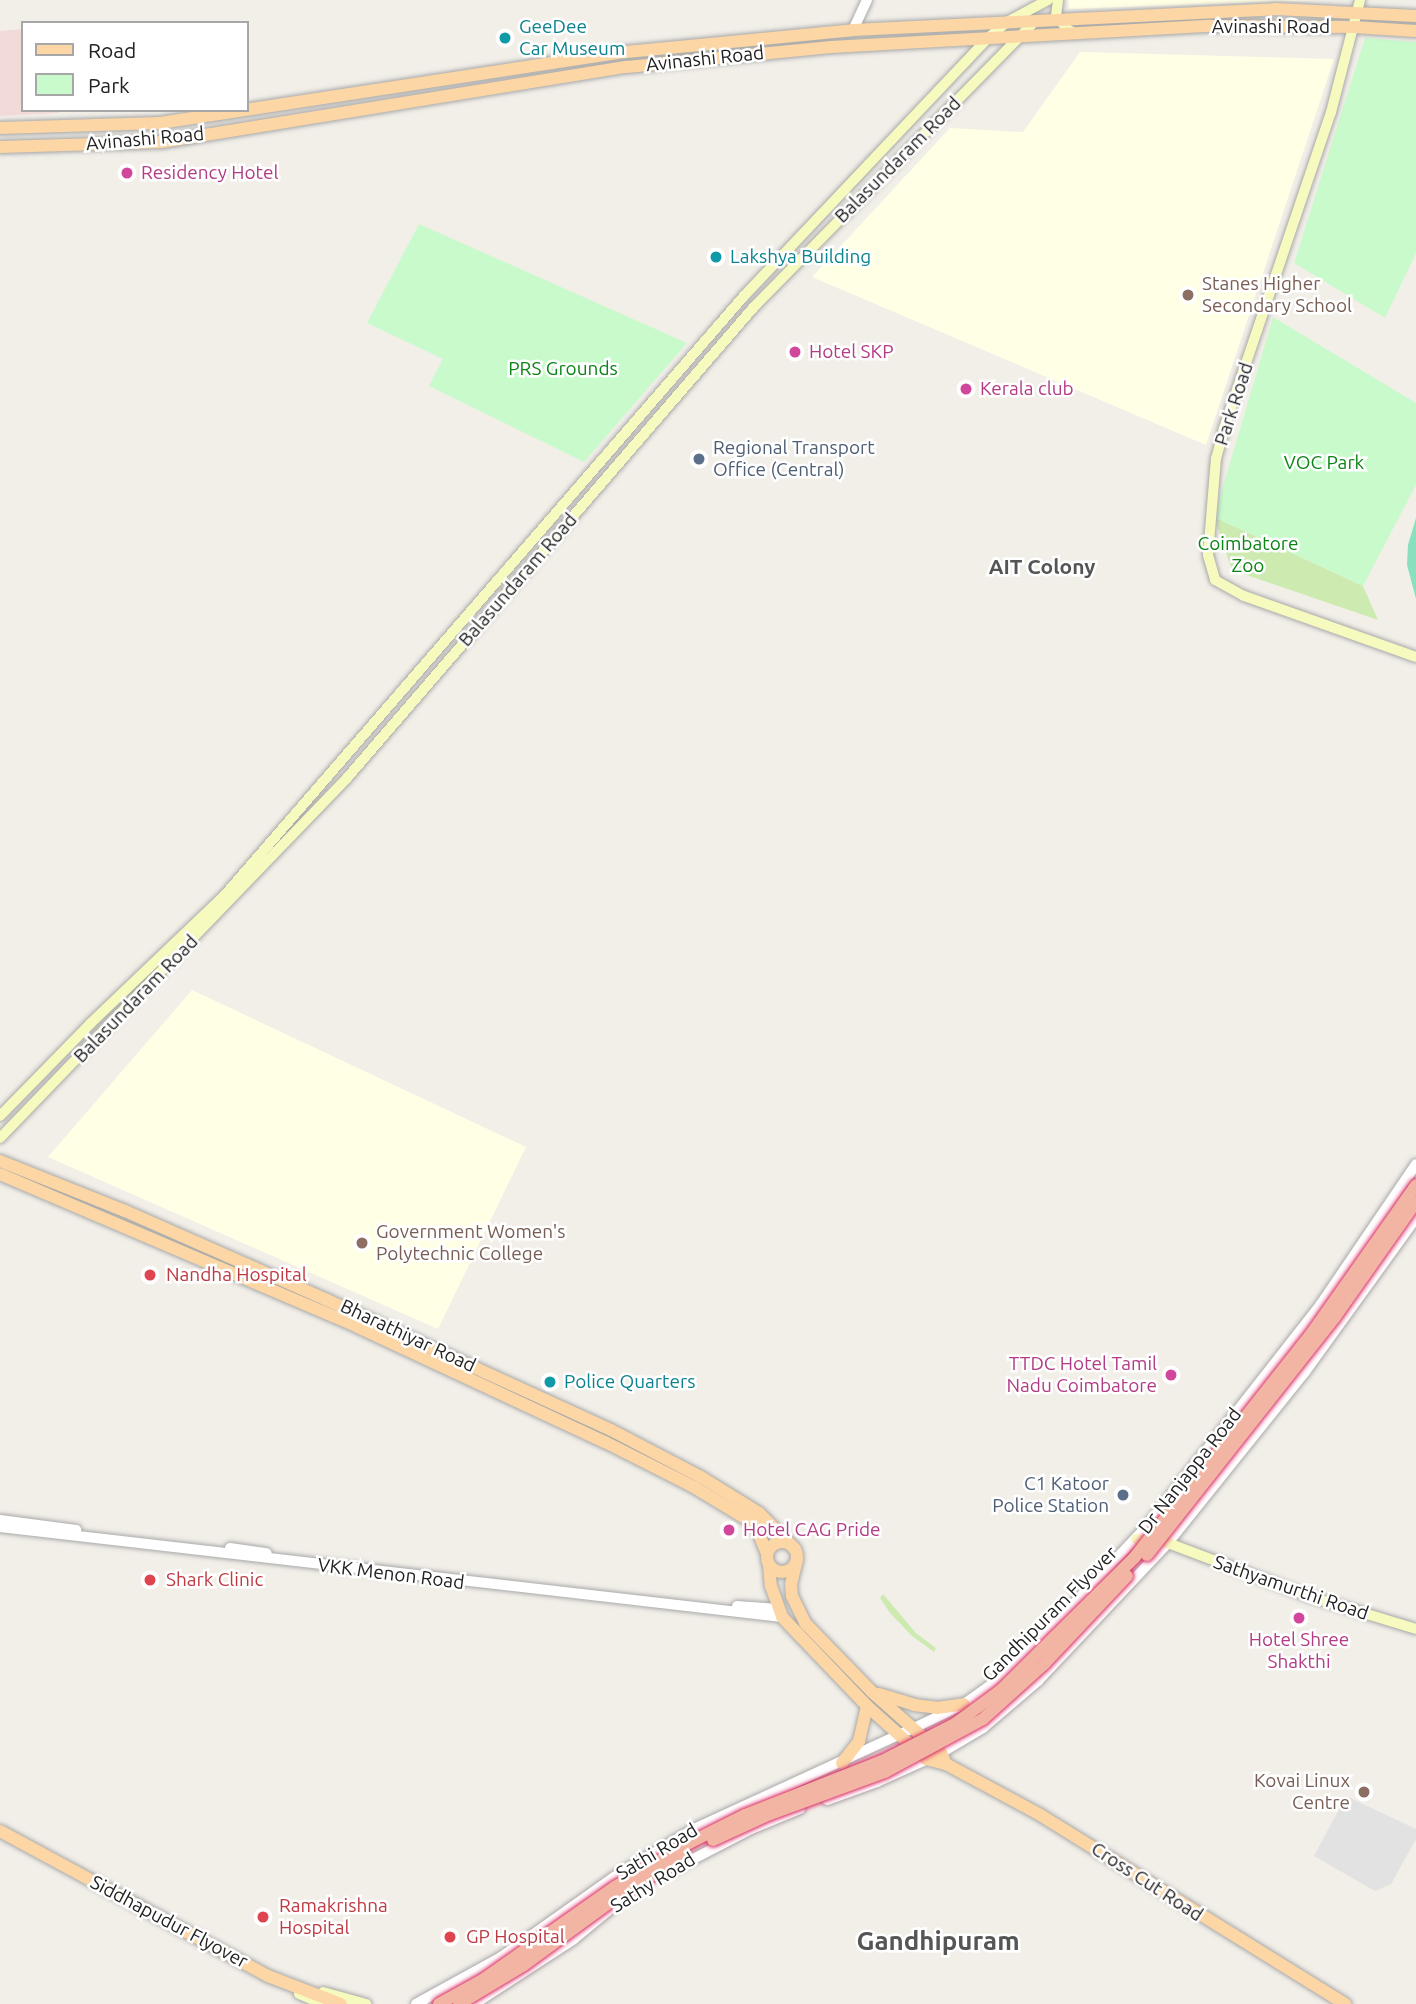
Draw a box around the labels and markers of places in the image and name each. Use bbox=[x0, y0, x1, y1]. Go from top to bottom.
place label: GeeDee Car Museum bbox=[519, 16, 625, 60]
marker: GeeDee Car Museum bbox=[497, 30, 513, 46]
place label: Residency Hotel bbox=[141, 162, 278, 184]
marker: Residency Hotel bbox=[119, 165, 135, 181]
place label: Lakshya Building bbox=[730, 246, 871, 268]
marker: Lakshya Building bbox=[708, 249, 724, 265]
place label: Stanes Higher Secondary School bbox=[1202, 273, 1352, 317]
marker: Stanes Higher Secondary School bbox=[1180, 287, 1196, 303]
place label: Hotel SKP bbox=[809, 341, 893, 363]
marker: Hotel SKP bbox=[787, 344, 803, 360]
place label: Kerala club bbox=[980, 378, 1074, 400]
marker: Kerala club bbox=[958, 381, 974, 397]
place label: Regional Transport Office (Central) bbox=[713, 437, 875, 481]
marker: Regional Transport Office (Central) bbox=[691, 451, 707, 467]
place label: Government Women's Polytechnic College bbox=[376, 1221, 566, 1265]
marker: Government Women's Polytechnic College bbox=[354, 1235, 370, 1251]
place label: Nandha Hospital bbox=[166, 1264, 307, 1286]
marker: Nandha Hospital bbox=[140, 1265, 160, 1285]
place label: TTDC Hotel Tamil Nadu Coimbatore bbox=[1007, 1353, 1157, 1397]
marker: TTDC Hotel Tamil Nadu Coimbatore bbox=[1163, 1367, 1179, 1383]
place label: Police Quarters bbox=[564, 1371, 695, 1393]
marker: Police Quarters bbox=[542, 1374, 558, 1390]
place label: C1 Katoor Police Station bbox=[992, 1473, 1109, 1517]
marker: C1 Katoor Police Station bbox=[1115, 1487, 1131, 1503]
place label: Hotel CAG Pride bbox=[743, 1519, 881, 1541]
marker: Hotel CAG Pride bbox=[721, 1522, 737, 1538]
place label: Shark Clinic bbox=[166, 1569, 263, 1591]
marker: Shark Clinic bbox=[140, 1570, 160, 1590]
marker: Hotel Shree Shakthi bbox=[1291, 1610, 1307, 1626]
place label: Hotel Shree Shakthi bbox=[1249, 1629, 1349, 1673]
place label: Kovai Linux Centre bbox=[1254, 1770, 1350, 1814]
marker: Kovai Linux Centre bbox=[1356, 1784, 1372, 1800]
place label: Ramakrishna Hospital bbox=[279, 1895, 388, 1939]
marker: Ramakrishna Hospital bbox=[253, 1907, 273, 1927]
place label: GP Hospital bbox=[466, 1926, 565, 1948]
marker: GP Hospital bbox=[440, 1927, 460, 1947]

